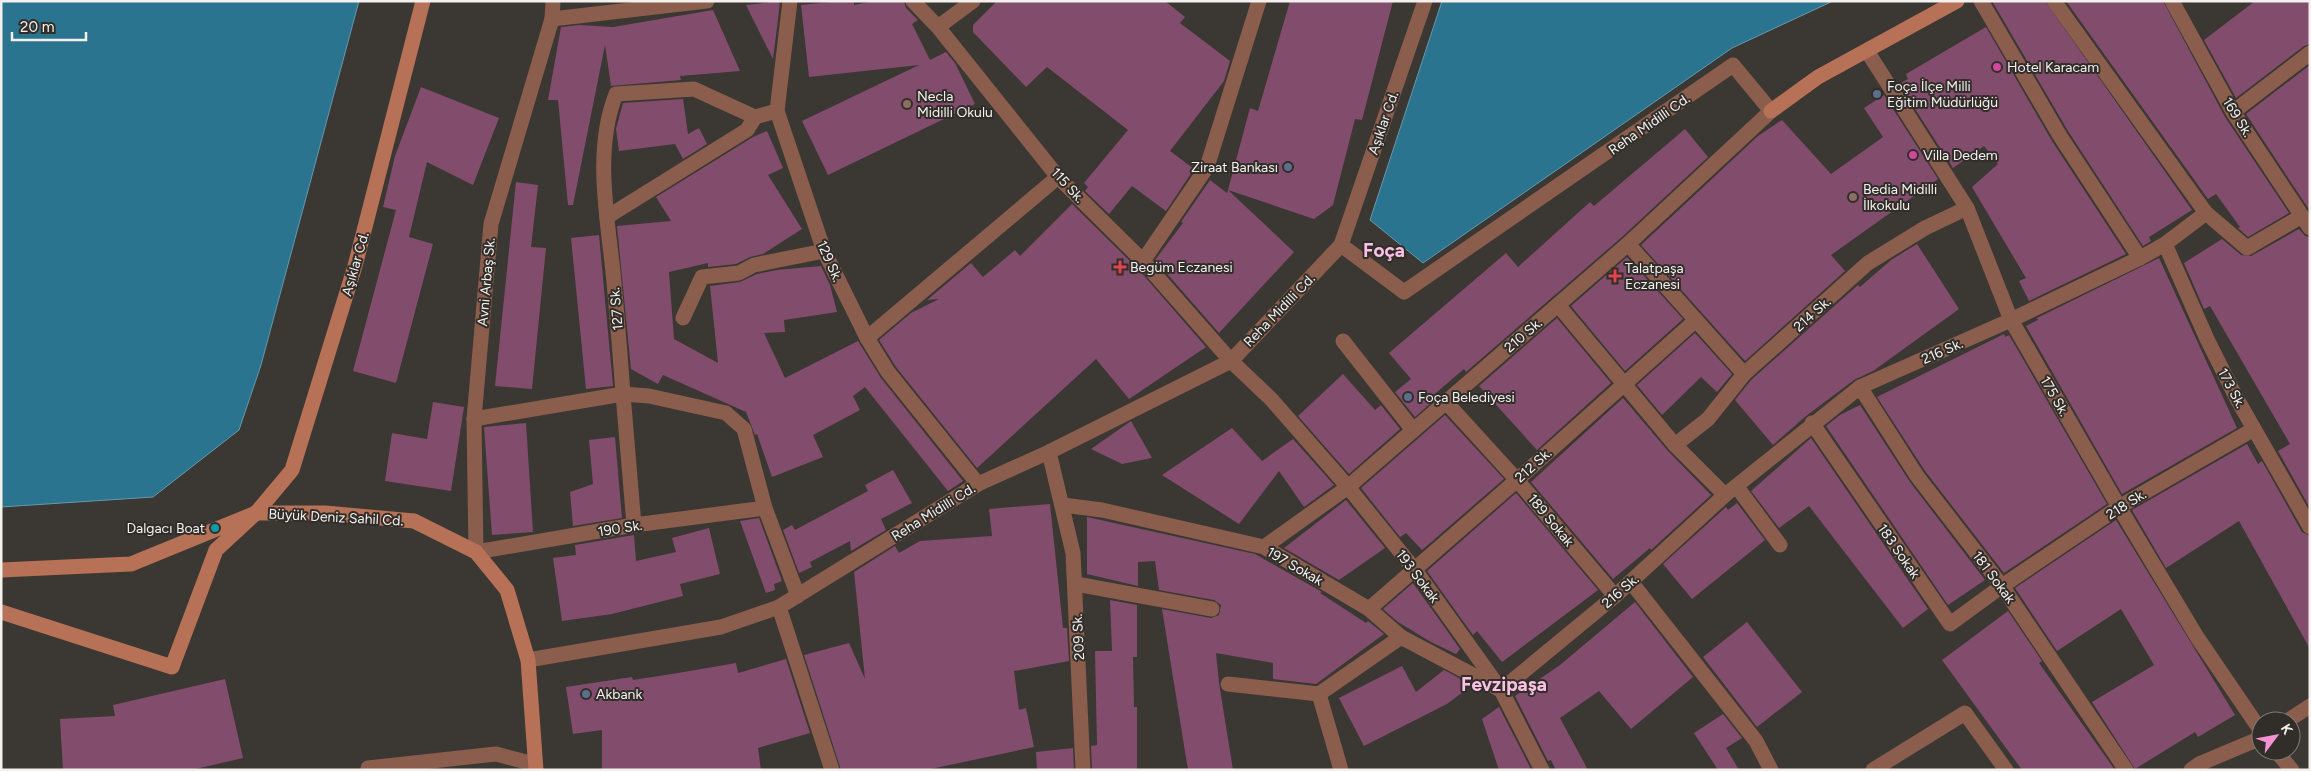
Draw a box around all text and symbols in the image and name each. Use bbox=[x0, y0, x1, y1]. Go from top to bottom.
scale bar bbox=[12, 10, 86, 42]
text: 20 m bbox=[20, 18, 54, 36]
place label: Hotel Karacam bbox=[2007, 59, 2099, 76]
marker: Hotel Karacam bbox=[1991, 61, 2003, 73]
place label: Foça İlçe Milli Eğitim Müdürlüğü bbox=[1887, 78, 1998, 111]
place label: Necla Midilli Okulu bbox=[917, 88, 993, 121]
marker: Foça İlçe Milli Eğitim Müdürlüğü bbox=[1871, 88, 1883, 100]
street label: Aşıklar Cd. bbox=[1365, 89, 1402, 157]
street label: Reha Midilli Cd. bbox=[1605, 90, 1693, 159]
street label: 169 Sk. bbox=[2219, 94, 2256, 140]
marker: Necla Midilli Okulu bbox=[901, 98, 913, 110]
place label: Villa Dedem bbox=[1923, 147, 1998, 164]
marker: Villa Dedem bbox=[1907, 149, 1919, 161]
place label: Ziraat Bankası bbox=[1191, 159, 1278, 176]
marker: Ziraat Bankası bbox=[1282, 161, 1294, 173]
street label: 115 Sk. bbox=[1047, 164, 1088, 206]
place label: Bedia Midilli İlkokulu bbox=[1863, 181, 1937, 214]
marker: Bedia Midilli İlkokulu bbox=[1847, 191, 1859, 203]
street label: Aşıklar Cd. bbox=[338, 230, 373, 298]
street label: Avni Arbaş Sk. bbox=[474, 237, 499, 327]
street label: 129 Sk. bbox=[813, 238, 846, 285]
district label: Foça bbox=[1363, 239, 1405, 262]
place label: Begüm Eczanesi bbox=[1130, 259, 1233, 276]
place label: Talatpaşa Eczanesi bbox=[1625, 260, 1684, 293]
marker: Begüm Eczanesi bbox=[1114, 261, 1126, 273]
street label: Reha Midilli Cd. bbox=[1240, 270, 1319, 351]
marker: Talatpaşa Eczanesi bbox=[1609, 270, 1621, 282]
street label: 127 Sk. bbox=[606, 287, 627, 331]
street label: 214 Sk. bbox=[1790, 293, 1834, 335]
street label: 210 Sk. bbox=[1501, 314, 1546, 356]
street label: 216 Sk. bbox=[1919, 335, 1966, 368]
street label: 173 Sk. bbox=[2214, 365, 2249, 411]
street label: 175 Sk. bbox=[2036, 373, 2073, 419]
place label: Foça Belediyesi bbox=[1418, 389, 1515, 406]
marker: Foça Belediyesi bbox=[1402, 391, 1414, 403]
street label: 212 Sk. bbox=[1512, 445, 1555, 486]
street label: Reha Midilli Cd. bbox=[888, 480, 978, 545]
street label: 218 Sk. bbox=[2103, 486, 2149, 523]
street label: 189 Sokak bbox=[1524, 491, 1578, 550]
street label: Büyük Deniz Sahil Cd. bbox=[268, 505, 404, 530]
street label: 190 Sk. bbox=[597, 517, 643, 540]
place label: Dalgacı Boat bbox=[126, 520, 205, 537]
street label: 183 Sokak bbox=[1874, 521, 1924, 582]
marker: Dalgacı Boat bbox=[209, 522, 221, 534]
street label: 197 Sokak bbox=[1264, 544, 1326, 589]
street label: 193 Sokak bbox=[1392, 546, 1443, 606]
street label: 181 Sokak bbox=[1968, 548, 2019, 607]
street label: 216 Sk. bbox=[1598, 571, 1642, 612]
street label: 209 Sk. bbox=[1069, 613, 1088, 661]
district label: Fevzipaşa bbox=[1461, 673, 1547, 696]
place label: Akbank bbox=[596, 686, 642, 703]
marker: Akbank bbox=[580, 688, 592, 700]
north arrow bbox=[2251, 711, 2301, 761]
text: K bbox=[2277, 721, 2297, 738]

